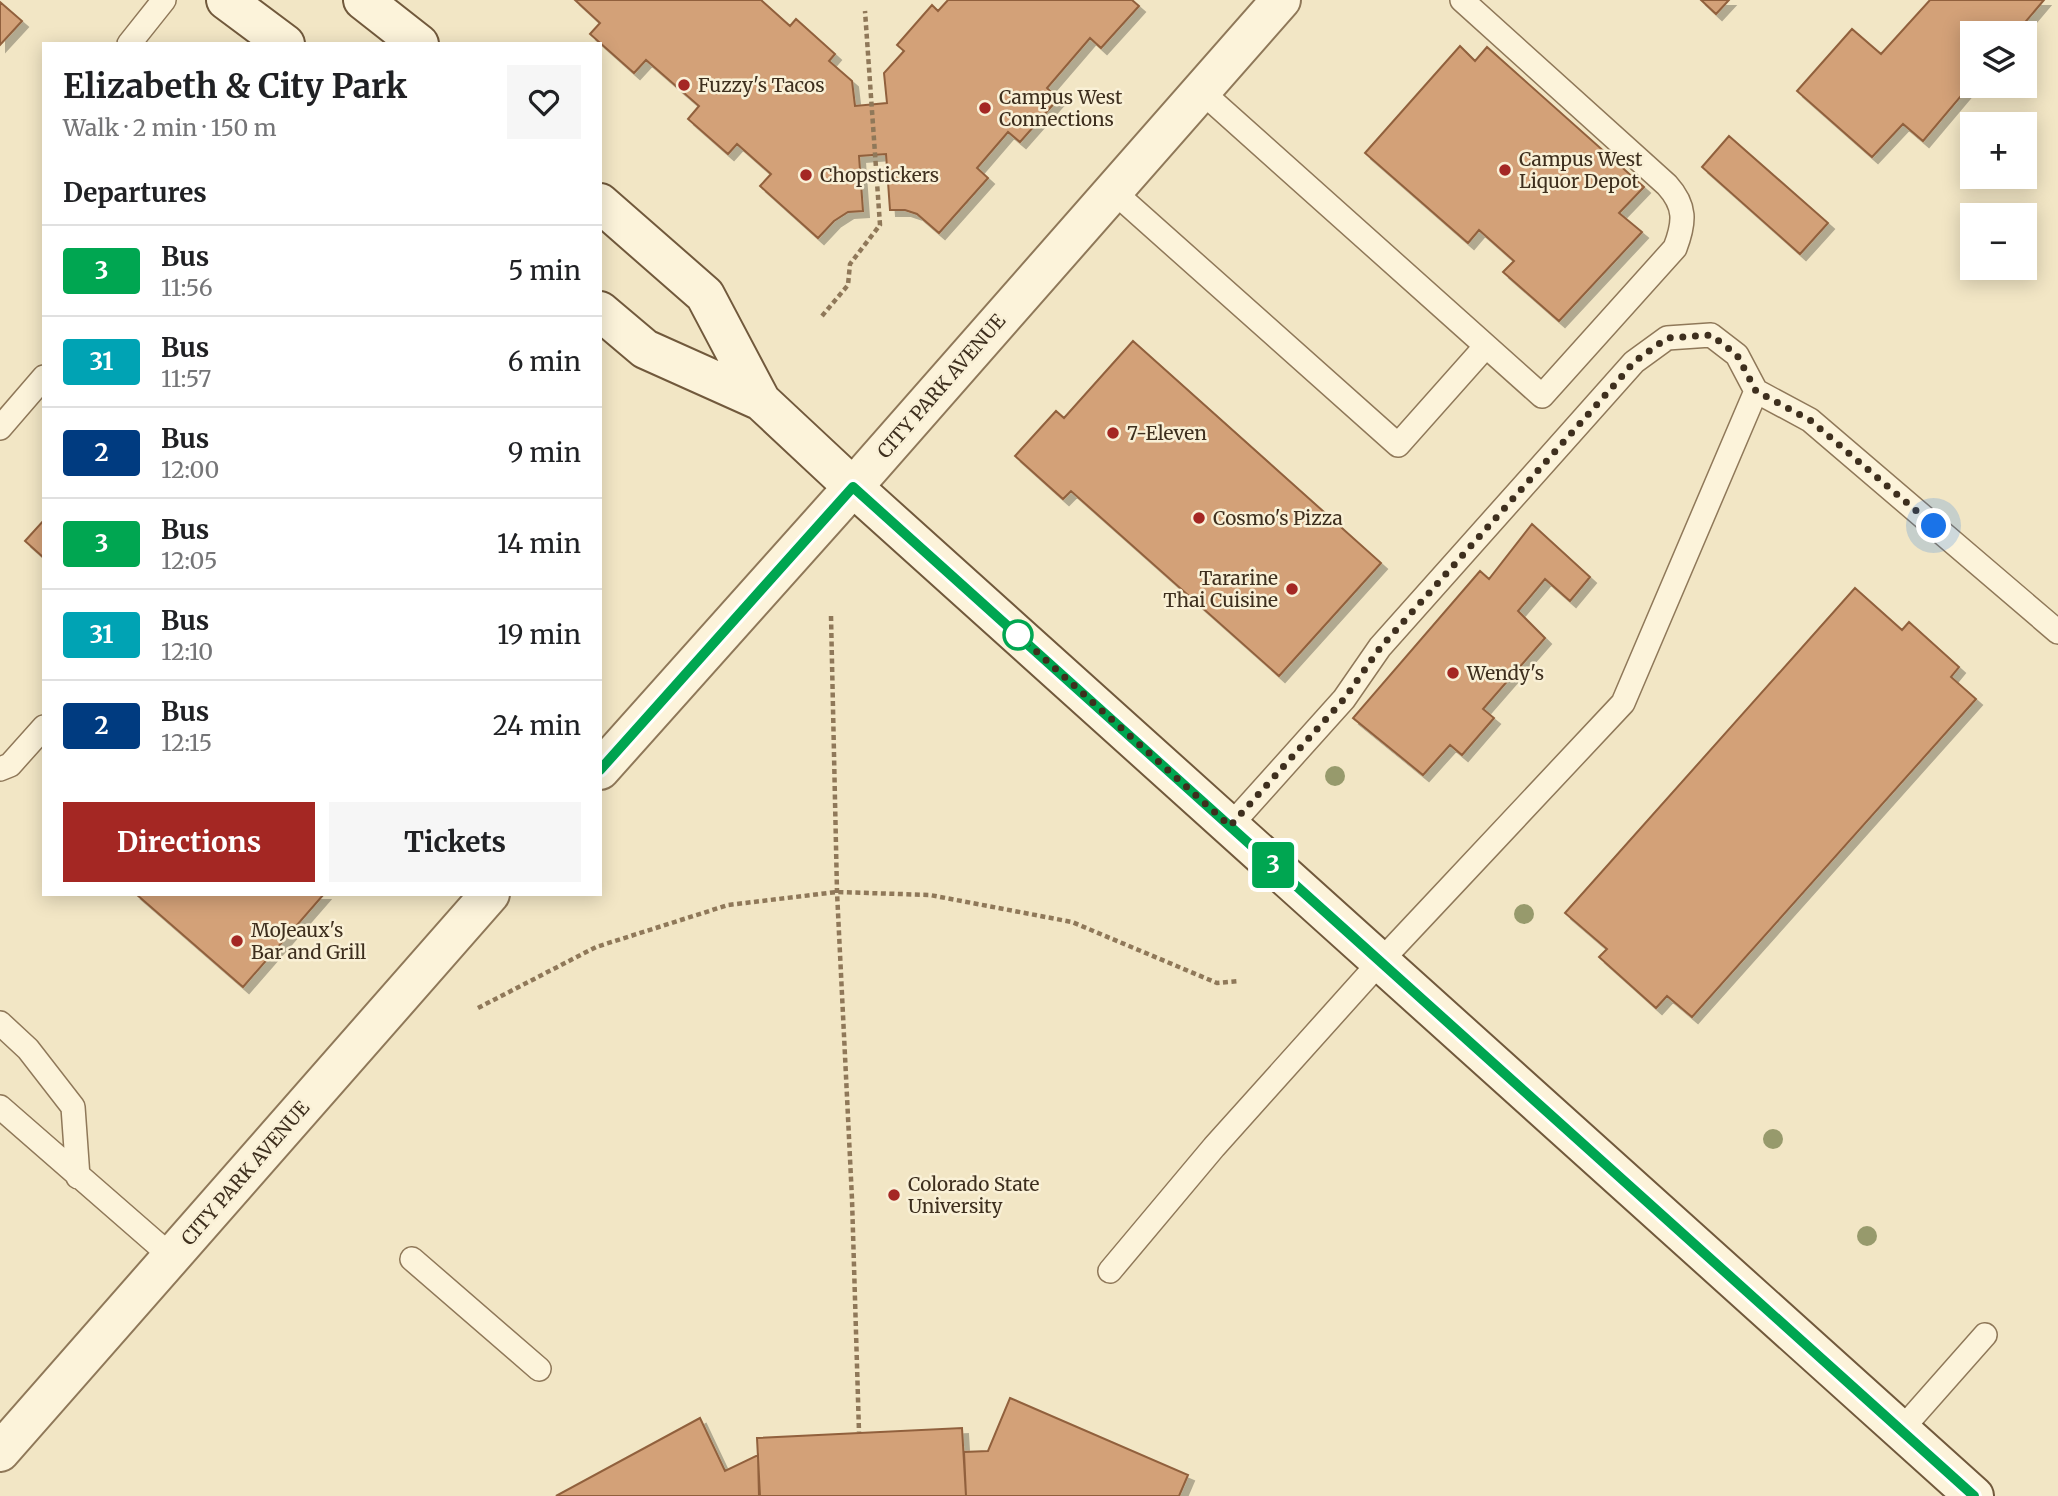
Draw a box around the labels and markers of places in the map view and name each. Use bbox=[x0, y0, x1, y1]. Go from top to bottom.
place label: Fuzzy's Tacos bbox=[698, 73, 824, 97]
marker: Fuzzy's Tacos bbox=[676, 77, 692, 93]
place label: Campus West Connections bbox=[999, 85, 1123, 131]
marker: Campus West Connections bbox=[977, 100, 993, 116]
place label: Campus West Liquor Depot bbox=[1519, 147, 1643, 193]
marker: Campus West Liquor Depot bbox=[1497, 162, 1513, 178]
place label: Chopstickers bbox=[820, 163, 939, 187]
marker: Chopstickers bbox=[798, 167, 814, 183]
place label: 7-Eleven bbox=[1127, 421, 1207, 445]
marker: 7-Eleven bbox=[1105, 425, 1121, 441]
place label: Cosmo's Pizza bbox=[1213, 506, 1343, 530]
marker: Cosmo's Pizza bbox=[1191, 510, 1207, 526]
place label: Tararine Thai Cuisine bbox=[1163, 566, 1278, 612]
marker: Tararine Thai Cuisine bbox=[1284, 581, 1300, 597]
unlabelled marker bbox=[1003, 620, 1033, 650]
place label: Wendy's bbox=[1466, 661, 1544, 685]
marker: Wendy's bbox=[1445, 665, 1461, 681]
place label: MoJeaux's Bar and Grill bbox=[251, 918, 366, 964]
marker: MoJeaux's Bar and Grill bbox=[229, 933, 245, 949]
place label: Colorado State University bbox=[908, 1172, 1040, 1218]
marker: Colorado State University bbox=[886, 1187, 902, 1203]

